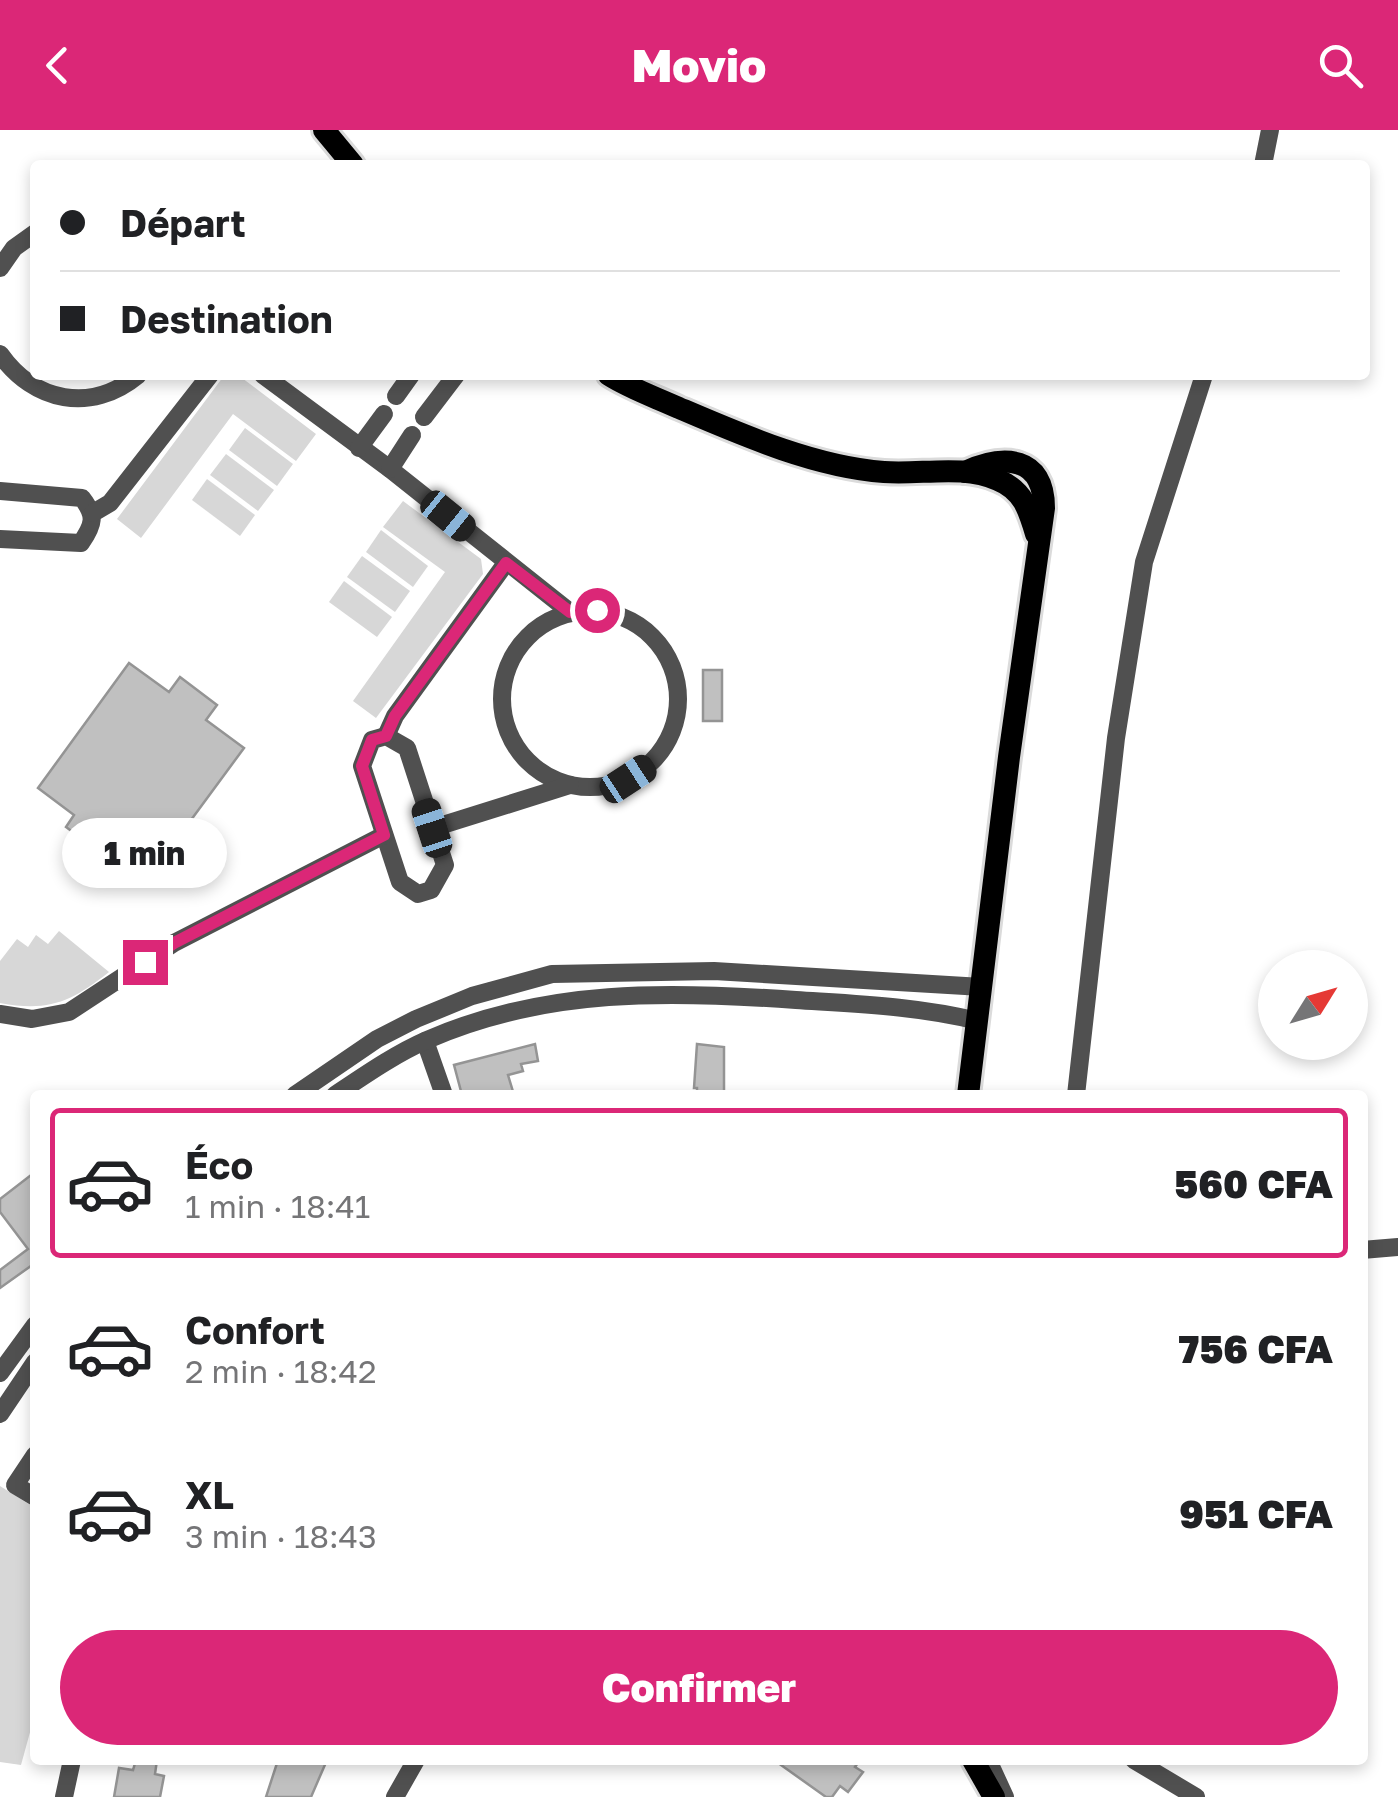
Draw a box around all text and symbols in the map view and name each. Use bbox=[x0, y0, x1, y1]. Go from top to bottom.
icon: back bbox=[30, 38, 85, 93]
text: Movio bbox=[632, 38, 766, 92]
icon: search bbox=[1313, 38, 1368, 93]
text: Départ bbox=[120, 200, 246, 245]
text: Destination bbox=[120, 296, 333, 341]
car bbox=[415, 485, 481, 547]
route start bbox=[575, 588, 620, 633]
car bbox=[595, 750, 661, 808]
car bbox=[408, 795, 456, 861]
callout: 1 min bbox=[62, 817, 228, 887]
text: 1 min bbox=[104, 834, 185, 872]
route end bbox=[123, 940, 168, 985]
north arrow bbox=[1258, 950, 1368, 1060]
map controls bbox=[1258, 950, 1368, 1060]
icon: car bbox=[65, 1138, 155, 1228]
text: Éco bbox=[185, 1142, 253, 1187]
text: 560 CFA bbox=[1174, 1161, 1333, 1206]
text: 1 min · 18:41 bbox=[185, 1187, 370, 1225]
icon: car bbox=[65, 1303, 155, 1393]
text: Confort bbox=[185, 1307, 325, 1352]
text: 756 CFA bbox=[1179, 1326, 1333, 1371]
text: 2 min · 18:42 bbox=[185, 1352, 376, 1390]
icon: car bbox=[65, 1468, 155, 1558]
text: XL bbox=[185, 1472, 234, 1517]
text: 951 CFA bbox=[1179, 1491, 1333, 1536]
text: 3 min · 18:43 bbox=[185, 1517, 377, 1555]
button: Confirmer bbox=[60, 1630, 1338, 1745]

